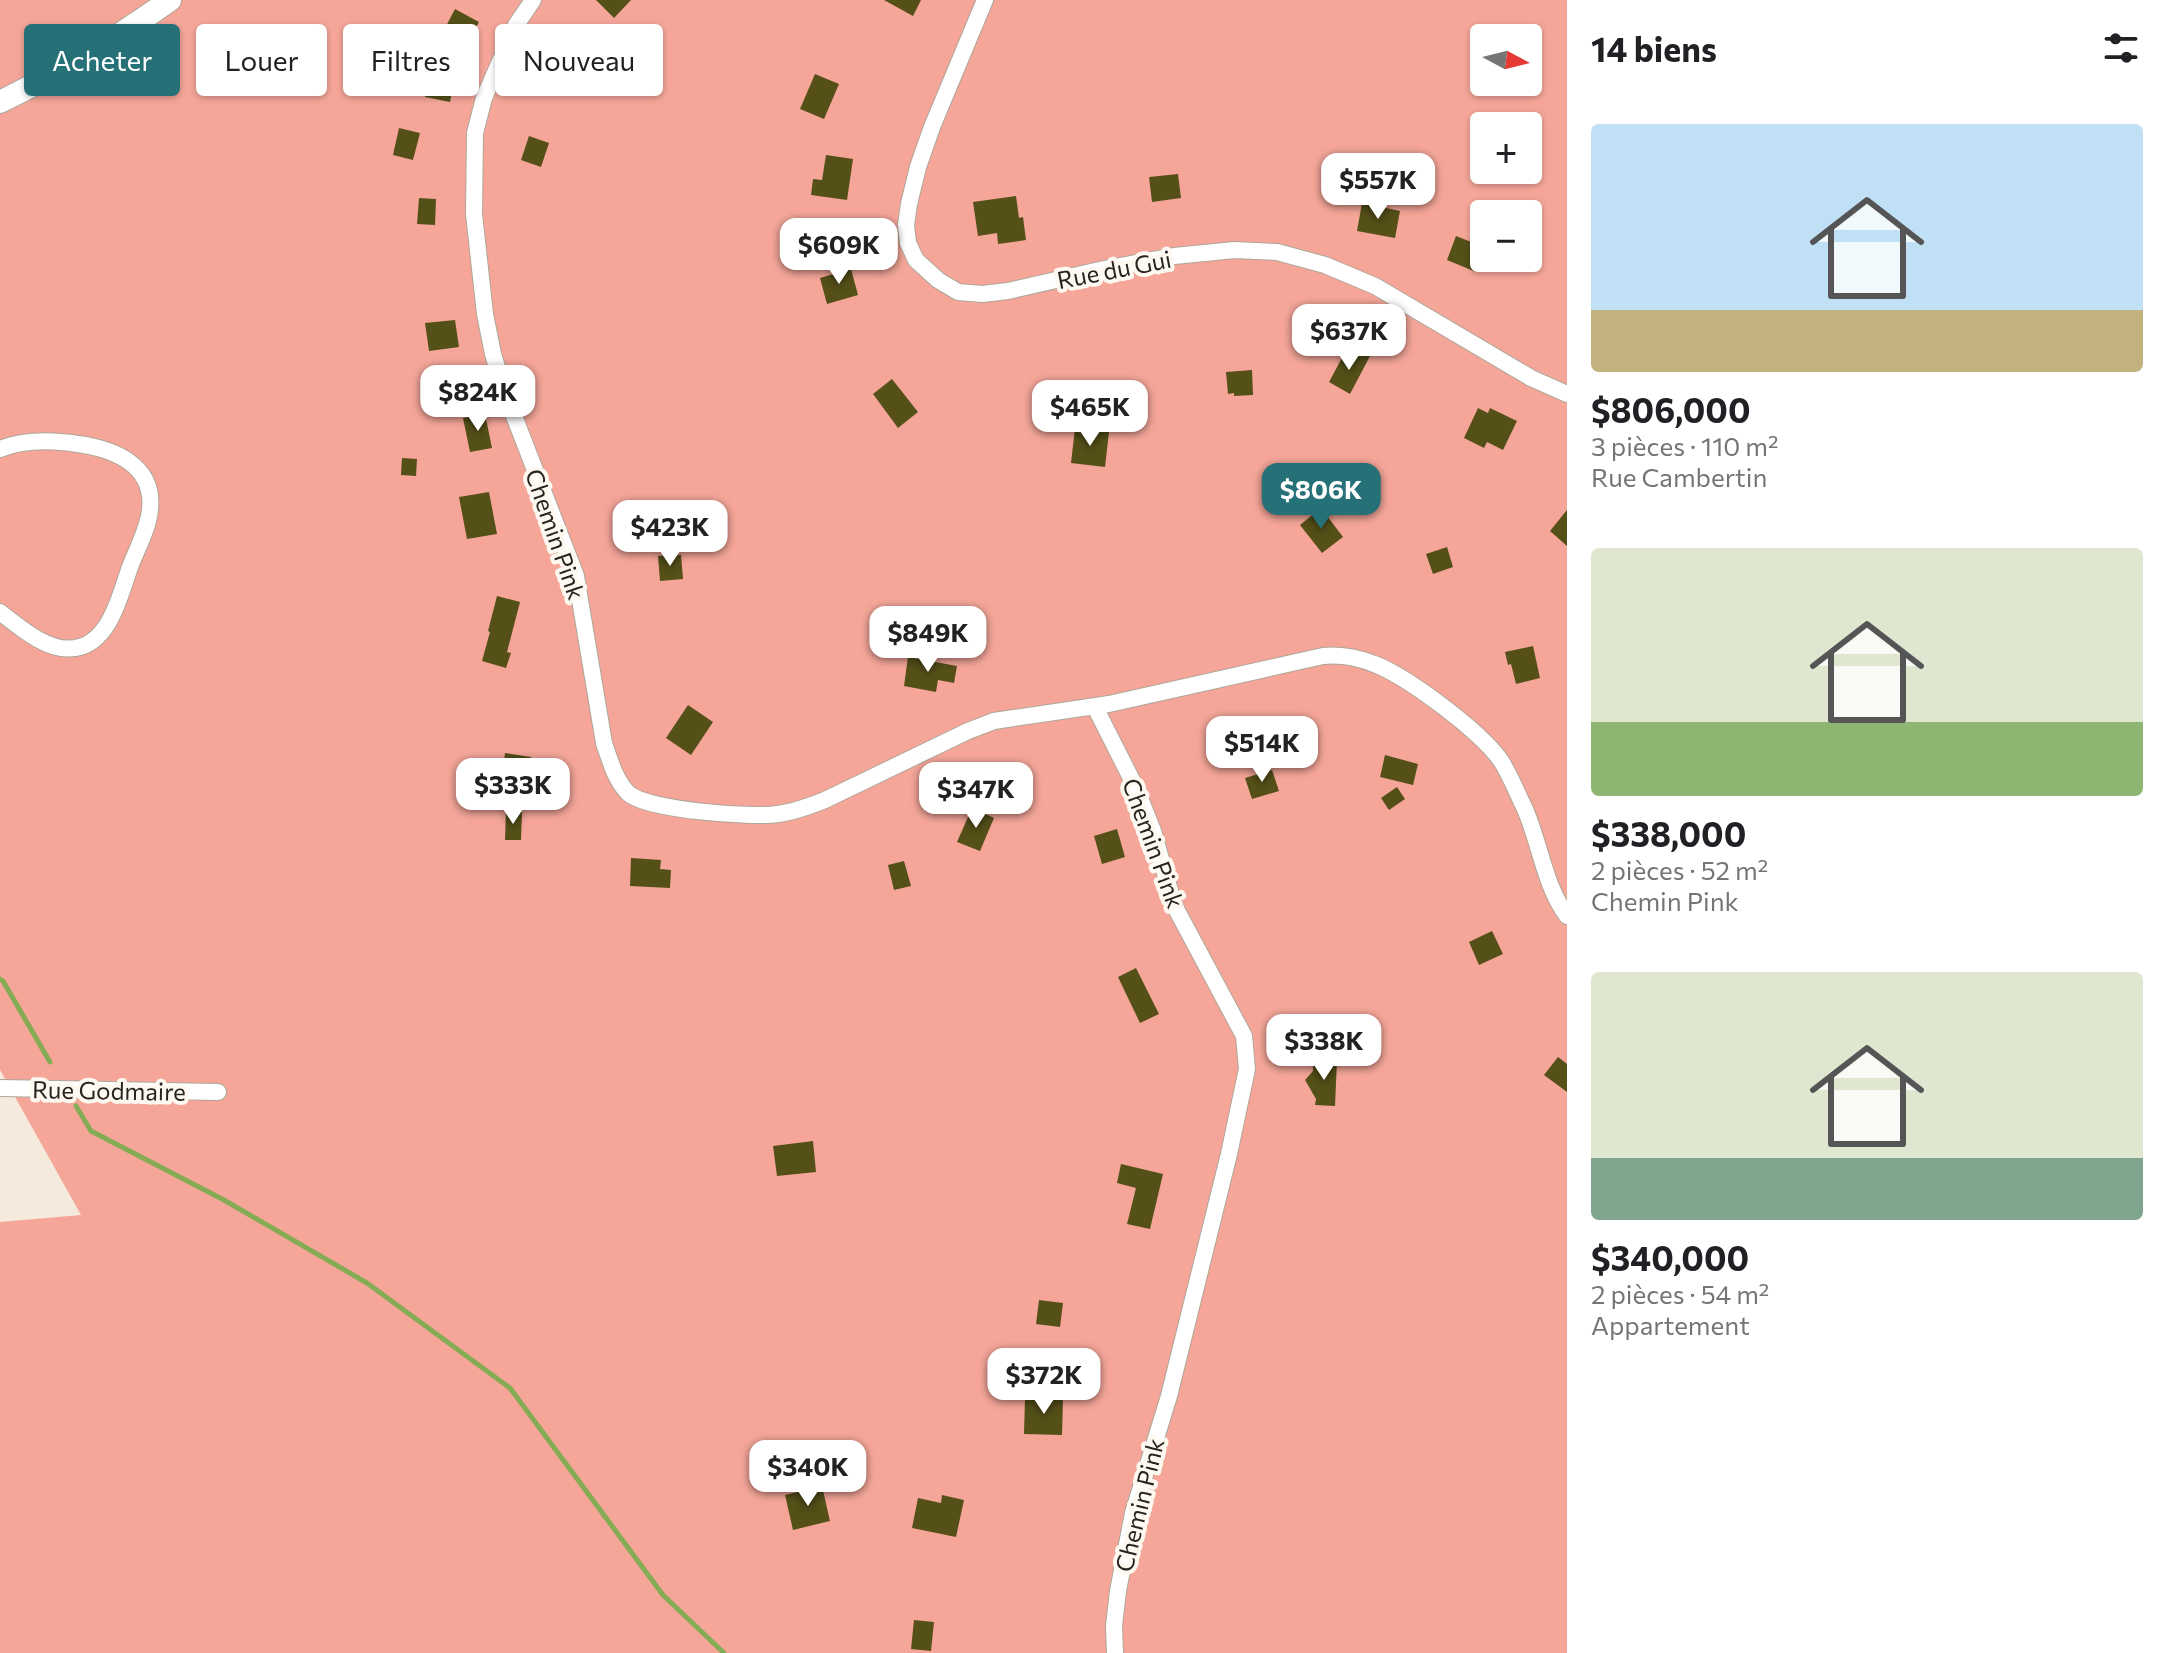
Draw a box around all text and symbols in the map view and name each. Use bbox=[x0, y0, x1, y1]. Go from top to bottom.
chip: Acheter bbox=[24, 24, 180, 96]
chip: Louer bbox=[196, 24, 327, 96]
chip: Filtres bbox=[343, 24, 479, 96]
chip: Nouveau bbox=[495, 24, 663, 96]
north arrow bbox=[1470, 24, 1542, 96]
map controls bbox=[1470, 24, 1542, 272]
icon: filters bbox=[2099, 26, 2143, 70]
text: 14 biens bbox=[1591, 27, 1717, 69]
button: + bbox=[1470, 112, 1542, 184]
pin: $557K bbox=[1322, 153, 1434, 221]
text: $557K bbox=[1339, 163, 1417, 194]
icon: home bbox=[1795, 176, 1939, 320]
button: − bbox=[1470, 200, 1542, 272]
pin: $609K bbox=[783, 218, 895, 286]
text: $609K bbox=[798, 228, 880, 259]
street label: Rue du Gui bbox=[1054, 244, 1174, 294]
pin: $637K bbox=[1293, 304, 1405, 372]
text: $637K bbox=[1310, 314, 1388, 345]
pin: $824K bbox=[422, 365, 534, 433]
text: $824K bbox=[438, 375, 518, 406]
pin: $465K bbox=[1034, 380, 1146, 448]
text: $806,000 bbox=[1591, 388, 1750, 430]
text: $465K bbox=[1050, 390, 1130, 421]
text: 3 pièces · 110 m² bbox=[1591, 430, 1778, 461]
text: Rue Cambertin bbox=[1591, 461, 1767, 492]
pin: $806K bbox=[1265, 463, 1377, 531]
street label: Chemin Pink bbox=[520, 465, 592, 603]
text: $806K bbox=[1280, 473, 1362, 504]
pin: $423K bbox=[614, 500, 726, 568]
text: $423K bbox=[631, 510, 709, 541]
icon: home bbox=[1795, 600, 1939, 744]
pin: $849K bbox=[872, 606, 984, 674]
text: $849K bbox=[887, 616, 969, 647]
pin: $514K bbox=[1206, 716, 1318, 784]
text: $514K bbox=[1224, 726, 1300, 757]
pin: $333K bbox=[457, 758, 569, 826]
pin: $347K bbox=[920, 762, 1032, 830]
text: $333K bbox=[474, 768, 552, 799]
text: $347K bbox=[937, 772, 1015, 803]
street label: Chemin Pink bbox=[1117, 774, 1191, 912]
text: $338,000 bbox=[1591, 812, 1746, 854]
text: 2 pièces · 52 m² bbox=[1591, 854, 1768, 885]
text: Chemin Pink bbox=[1591, 885, 1739, 916]
pin: $338K bbox=[1268, 1014, 1380, 1082]
text: $338K bbox=[1284, 1024, 1364, 1055]
icon: home bbox=[1795, 1024, 1939, 1168]
street label: Rue Godmaire bbox=[32, 1074, 186, 1106]
text: $340,000 bbox=[1591, 1236, 1749, 1278]
text: 2 pièces · 54 m² bbox=[1591, 1278, 1769, 1309]
text: Appartement bbox=[1591, 1309, 1750, 1340]
pin: $372K bbox=[988, 1348, 1100, 1416]
text: $372K bbox=[1005, 1358, 1083, 1389]
street label: Chemin Pink bbox=[1108, 1435, 1170, 1575]
pin: $340K bbox=[752, 1440, 864, 1508]
text: $340K bbox=[767, 1450, 849, 1481]

